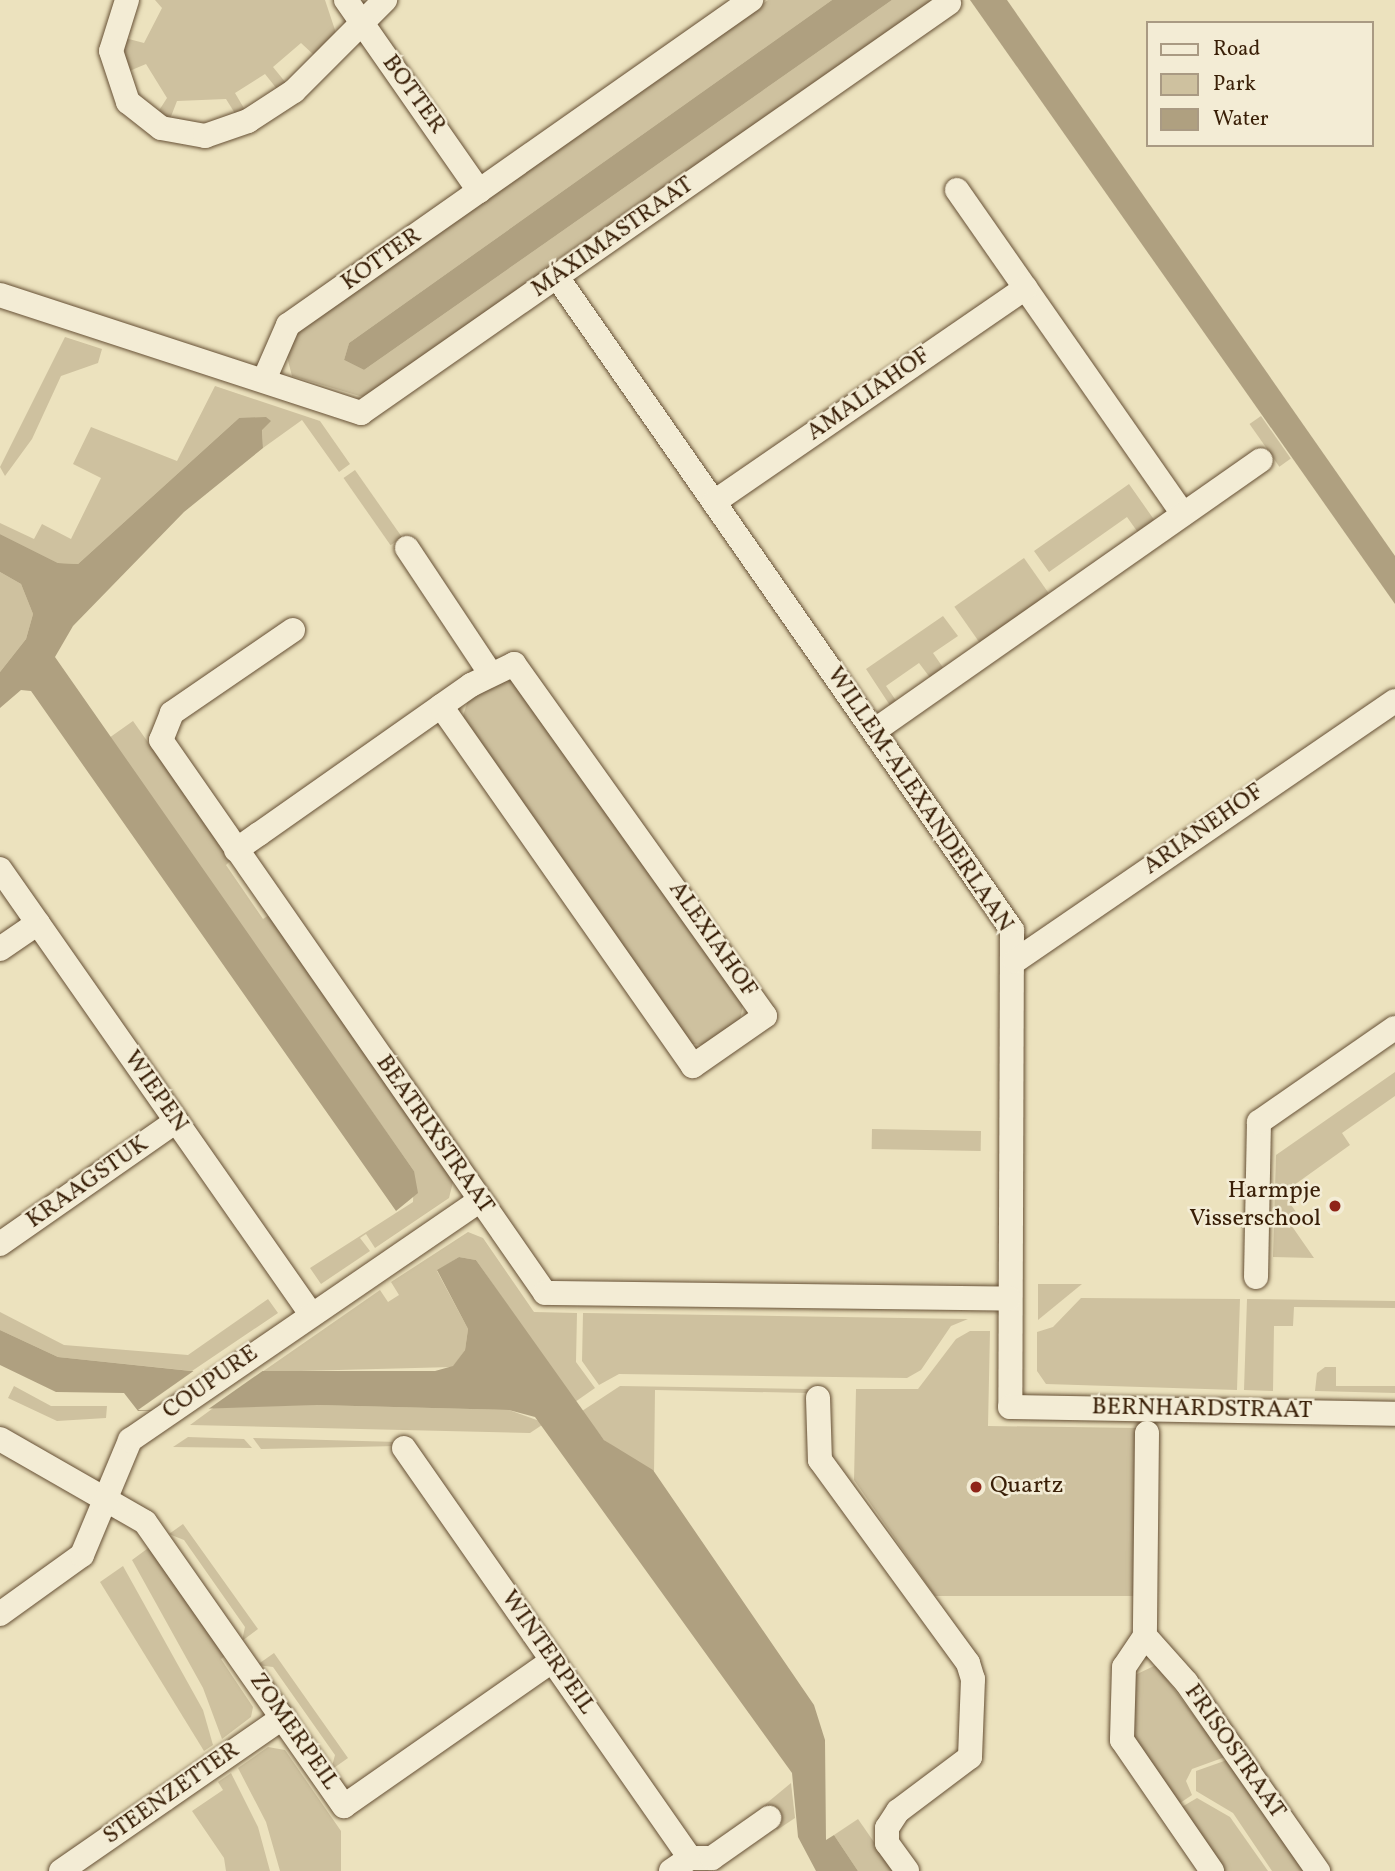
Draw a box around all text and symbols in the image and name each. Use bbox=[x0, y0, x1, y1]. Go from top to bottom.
legend bbox=[1146, 21, 1374, 147]
text: Road bbox=[1213, 35, 1260, 64]
street label: BOTTER bbox=[375, 50, 451, 140]
text: Park bbox=[1213, 70, 1256, 99]
text: Water bbox=[1213, 105, 1269, 134]
street label: MÁXIMASTRAAT bbox=[526, 171, 700, 305]
street label: KOTTER bbox=[336, 222, 428, 298]
street label: AMALIAHOF bbox=[802, 342, 936, 448]
street label: WILLEM-ALEXANDERLAAN bbox=[819, 662, 1019, 938]
street label: ARIANEHOF bbox=[1138, 778, 1270, 882]
street label: ALEXIAHOF bbox=[661, 876, 763, 1004]
street label: WIEPEN bbox=[116, 1046, 194, 1138]
street label: BEATRIXSTRAAT bbox=[369, 1050, 499, 1220]
street label: KRAAGSTUK bbox=[21, 1130, 155, 1236]
place label: Harmpje Visserschool bbox=[1189, 1178, 1321, 1234]
marker: Harmpje Visserschool bbox=[1327, 1198, 1343, 1214]
street label: COUPURE bbox=[158, 1340, 264, 1426]
street label: BERNHARDSTRAAT bbox=[1091, 1394, 1313, 1426]
place label: Quartz bbox=[990, 1473, 1064, 1501]
marker: Quartz bbox=[968, 1479, 984, 1495]
street label: WINTERPEIL bbox=[494, 1585, 600, 1721]
street label: ZOMERPEIL bbox=[242, 1668, 344, 1796]
street label: FRISOSTRAAT bbox=[1177, 1679, 1291, 1825]
street label: STEENZETTER bbox=[98, 1736, 246, 1852]

